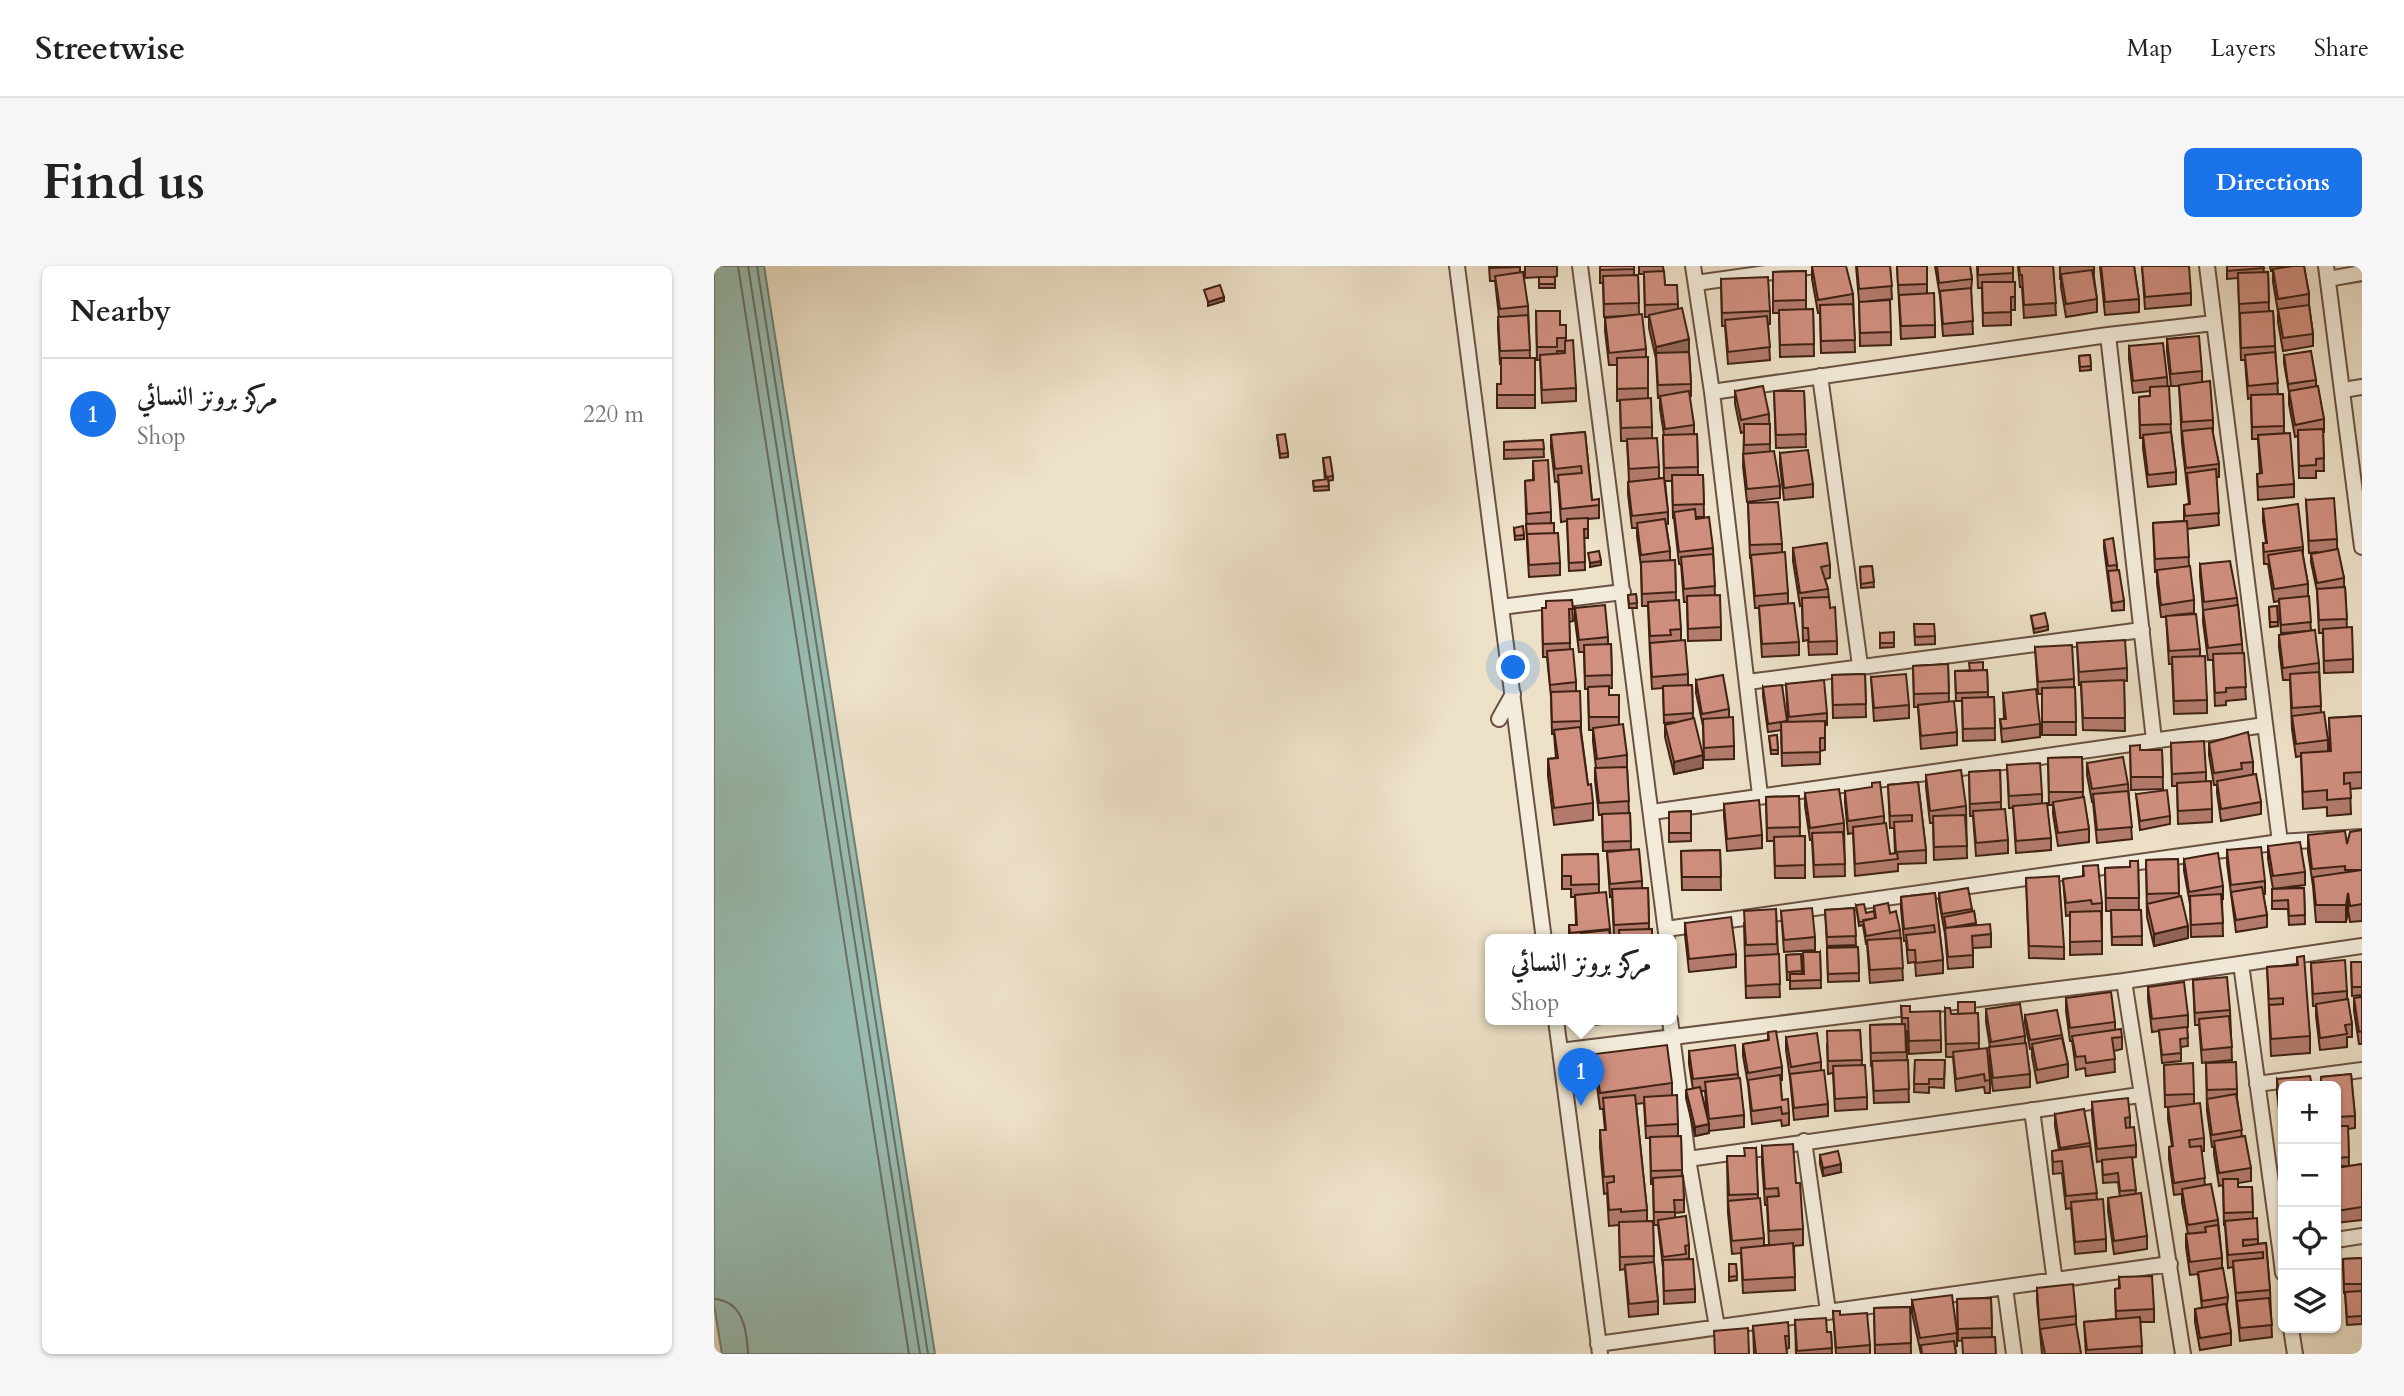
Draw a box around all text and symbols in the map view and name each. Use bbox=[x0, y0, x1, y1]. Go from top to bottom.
text: Streetwise bbox=[35, 26, 185, 71]
text: Map bbox=[2127, 32, 2173, 65]
text: Layers bbox=[2211, 32, 2276, 65]
text: Share bbox=[2314, 32, 2369, 65]
button: Directions bbox=[2184, 148, 2362, 217]
text: Find us bbox=[42, 149, 205, 216]
text: Nearby bbox=[70, 291, 171, 332]
text: مركز برونز النسائي bbox=[137, 379, 278, 414]
text: 1 bbox=[87, 399, 99, 430]
text: 220 m bbox=[583, 399, 644, 430]
text: Shop bbox=[137, 421, 186, 452]
your location bbox=[1496, 650, 1530, 684]
popup bbox=[1485, 934, 1677, 1025]
text: مركز برونز النسائي bbox=[1511, 945, 1651, 980]
text: Shop bbox=[1511, 987, 1560, 1018]
pin: 1 bbox=[1558, 1048, 1604, 1106]
map controls bbox=[2278, 1081, 2341, 1333]
button: + bbox=[2278, 1081, 2341, 1144]
button: − bbox=[2278, 1144, 2341, 1207]
button: locate bbox=[2278, 1207, 2341, 1270]
button: layers bbox=[2278, 1270, 2341, 1333]

